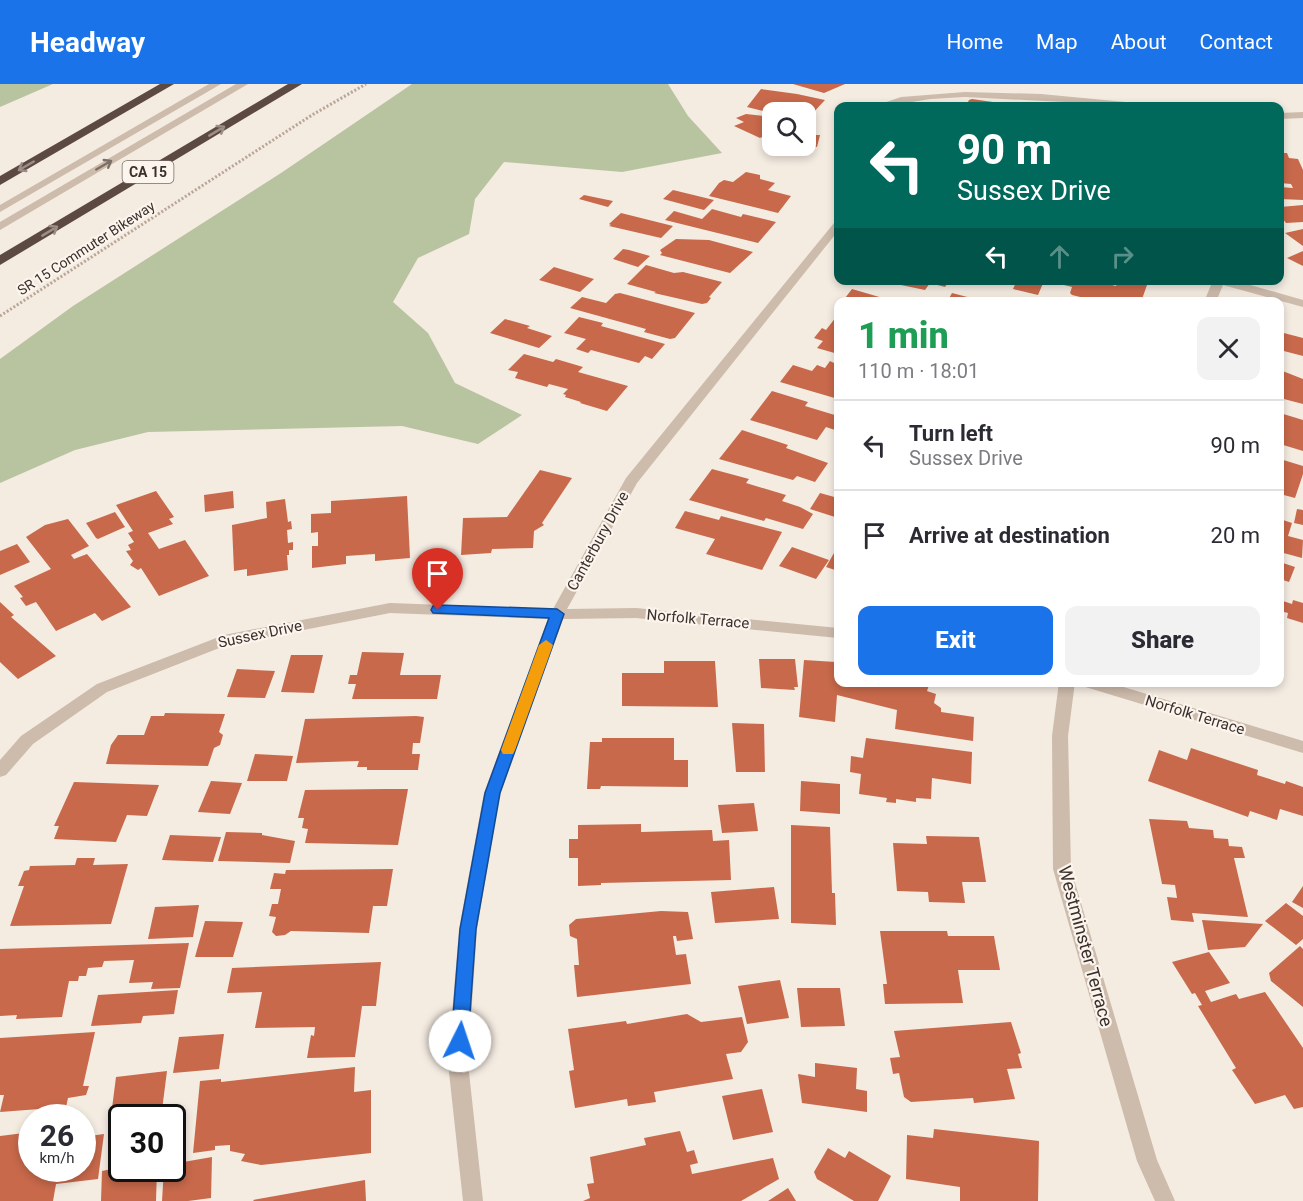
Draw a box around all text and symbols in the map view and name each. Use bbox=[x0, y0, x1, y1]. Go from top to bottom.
text: Headway bbox=[30, 26, 145, 59]
text: Home bbox=[947, 30, 1003, 54]
text: Map bbox=[1036, 30, 1078, 54]
text: About bbox=[1111, 30, 1167, 54]
text: Contact bbox=[1200, 30, 1273, 54]
map controls bbox=[762, 102, 816, 156]
button: search bbox=[762, 102, 816, 156]
one-way arrow bbox=[208, 124, 225, 136]
text: 90 m bbox=[957, 125, 1052, 174]
icon: left bbox=[858, 126, 936, 204]
one-way arrow bbox=[95, 159, 112, 171]
one-way arrow bbox=[18, 160, 35, 172]
road number: CA 15 bbox=[122, 161, 174, 183]
text: Sussex Drive bbox=[957, 175, 1111, 207]
street label: SR 15 Commuter Bikeway bbox=[14, 197, 158, 298]
one-way arrow bbox=[41, 225, 58, 237]
icon: left bbox=[980, 240, 1013, 273]
icon: ahead bbox=[1043, 240, 1076, 273]
icon: right bbox=[1106, 240, 1139, 273]
text: 1 min bbox=[858, 315, 949, 357]
button: close bbox=[1197, 317, 1260, 380]
text: 110 m · 18:01 bbox=[858, 359, 979, 383]
text: Turn left bbox=[909, 421, 993, 446]
icon: left bbox=[858, 429, 891, 462]
text: 90 m bbox=[1211, 433, 1260, 458]
text: Sussex Drive bbox=[909, 446, 1023, 470]
street label: Canterbury Drive bbox=[563, 488, 633, 594]
icon: arrive bbox=[858, 519, 891, 552]
text: Arrive at destination bbox=[909, 523, 1110, 548]
text: 20 m bbox=[1211, 523, 1260, 548]
pin bbox=[412, 548, 463, 610]
icon: arrive bbox=[421, 557, 454, 590]
street label: Norfolk Terrace bbox=[646, 606, 750, 632]
button: Exit bbox=[858, 606, 1053, 675]
button: Share bbox=[1065, 606, 1260, 675]
street label: Sussex Drive bbox=[216, 616, 304, 652]
street label: Norfolk Terrace bbox=[1143, 691, 1247, 739]
street label: Westminster Terrace bbox=[1054, 863, 1118, 1029]
position arrow bbox=[428, 1009, 492, 1073]
speed limit sign: 30 bbox=[108, 1104, 186, 1182]
text: 26 bbox=[40, 1118, 74, 1153]
text: km/h bbox=[39, 1149, 75, 1167]

